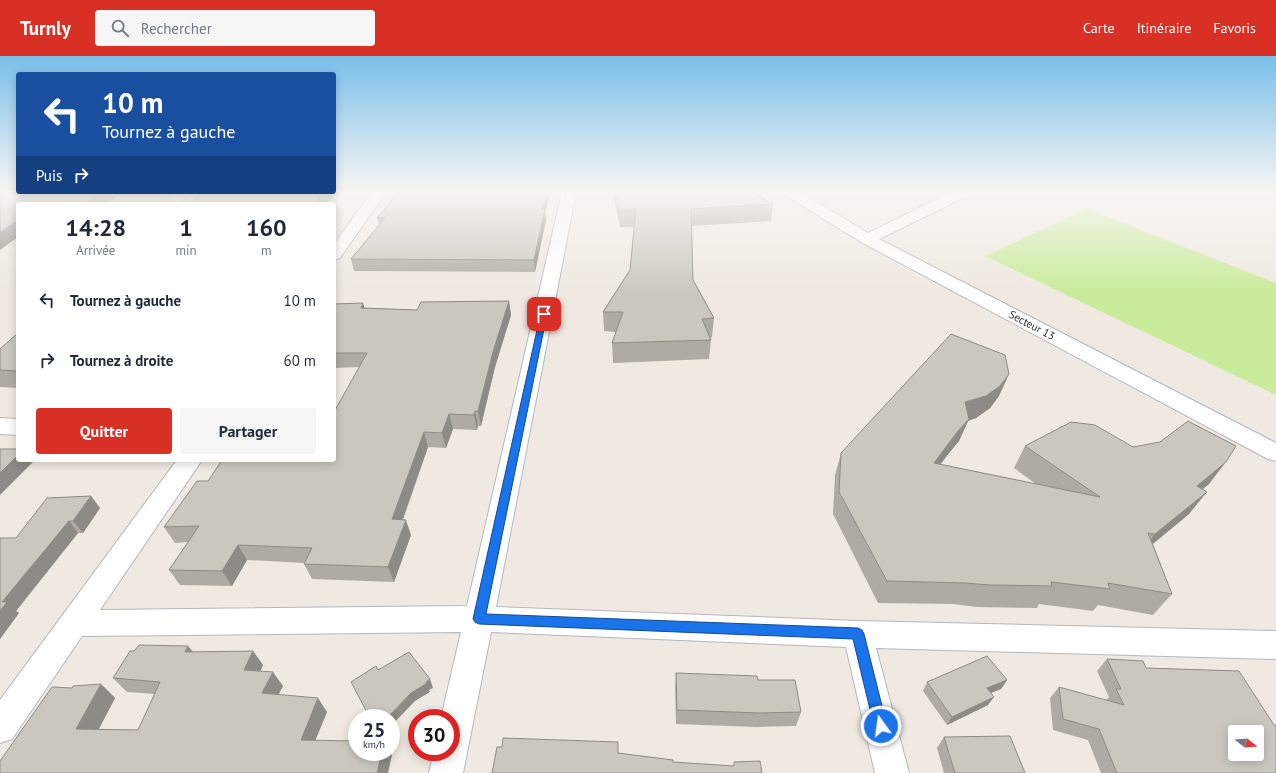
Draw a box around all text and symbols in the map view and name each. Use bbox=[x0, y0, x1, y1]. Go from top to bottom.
search box bbox=[95, 10, 375, 46]
text: Turnly bbox=[20, 16, 71, 40]
icon: search bbox=[109, 17, 131, 39]
text: Rechercher bbox=[141, 19, 212, 38]
text: Carte bbox=[1083, 19, 1115, 37]
text: Itinéraire bbox=[1137, 19, 1191, 37]
text: Favoris bbox=[1213, 19, 1256, 37]
text: 10 m bbox=[102, 84, 163, 121]
icon: left bbox=[36, 88, 88, 140]
text: Tournez à gauche bbox=[102, 120, 235, 143]
icon: right bbox=[70, 164, 92, 186]
text: Puis bbox=[36, 166, 62, 185]
text: 14:28 bbox=[65, 212, 126, 243]
text: 1 bbox=[179, 212, 193, 243]
text: 160 bbox=[246, 212, 287, 243]
text: Arrivée bbox=[76, 242, 115, 259]
text: min bbox=[175, 242, 197, 259]
text: m bbox=[261, 242, 272, 259]
icon: left bbox=[36, 289, 58, 311]
text: Tournez à gauche bbox=[70, 291, 181, 310]
text: 10 m bbox=[283, 291, 316, 310]
pin bbox=[527, 297, 561, 331]
icon: arrive bbox=[533, 303, 555, 325]
street label: Secteur 13 bbox=[1007, 307, 1057, 343]
icon: right bbox=[36, 349, 58, 371]
text: Tournez à droite bbox=[70, 351, 173, 370]
text: 60 m bbox=[283, 351, 316, 370]
button: Quitter bbox=[36, 408, 172, 454]
button: Partager bbox=[180, 408, 316, 454]
position arrow bbox=[860, 705, 902, 747]
speed limit sign: 30 bbox=[408, 709, 460, 761]
text: 25 bbox=[363, 717, 385, 743]
north arrow bbox=[1228, 725, 1264, 761]
map controls bbox=[1228, 725, 1264, 761]
text: km/h bbox=[363, 738, 385, 751]

